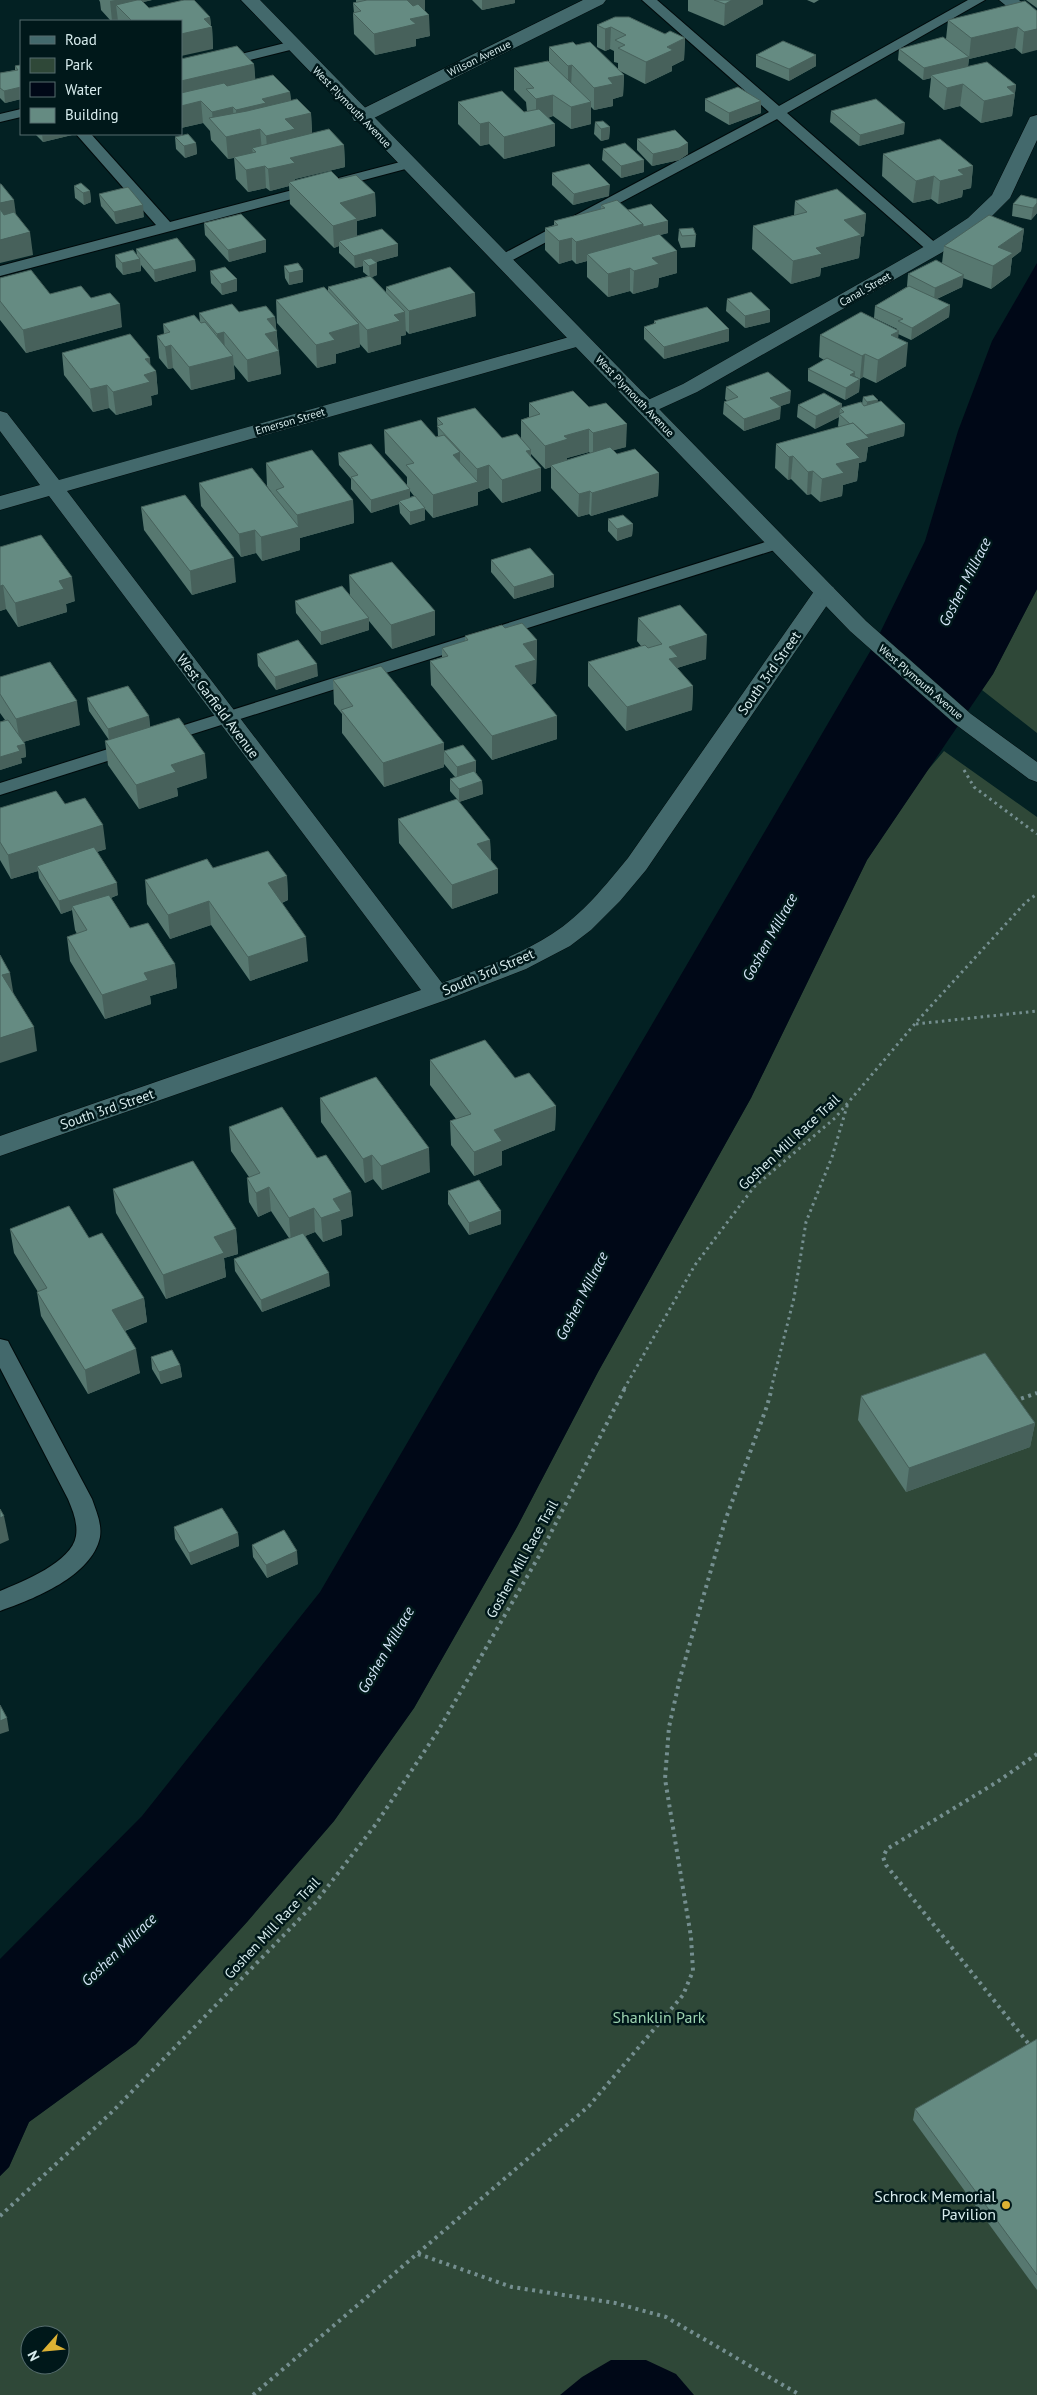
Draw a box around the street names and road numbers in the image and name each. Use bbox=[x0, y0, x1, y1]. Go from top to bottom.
street label: Wilson Avenue bbox=[445, 36, 513, 79]
street label: West Plymouth Avenue bbox=[310, 63, 395, 151]
street label: Canal Street bbox=[837, 268, 894, 309]
street label: West Plymouth Avenue bbox=[593, 352, 678, 440]
street label: Emerson Street bbox=[254, 404, 327, 438]
street label: South 3rd Street bbox=[734, 627, 805, 718]
street label: West Plymouth Avenue bbox=[876, 641, 966, 723]
street label: West Garfield Avenue bbox=[173, 650, 263, 762]
street label: South 3rd Street bbox=[439, 944, 537, 999]
street label: South 3rd Street bbox=[58, 1084, 157, 1133]
street label: Goshen Mill Race Trail bbox=[734, 1090, 844, 1194]
street label: Goshen Mill Race Trail bbox=[482, 1497, 562, 1621]
street label: Goshen Mill Race Trail bbox=[220, 1873, 324, 1983]

